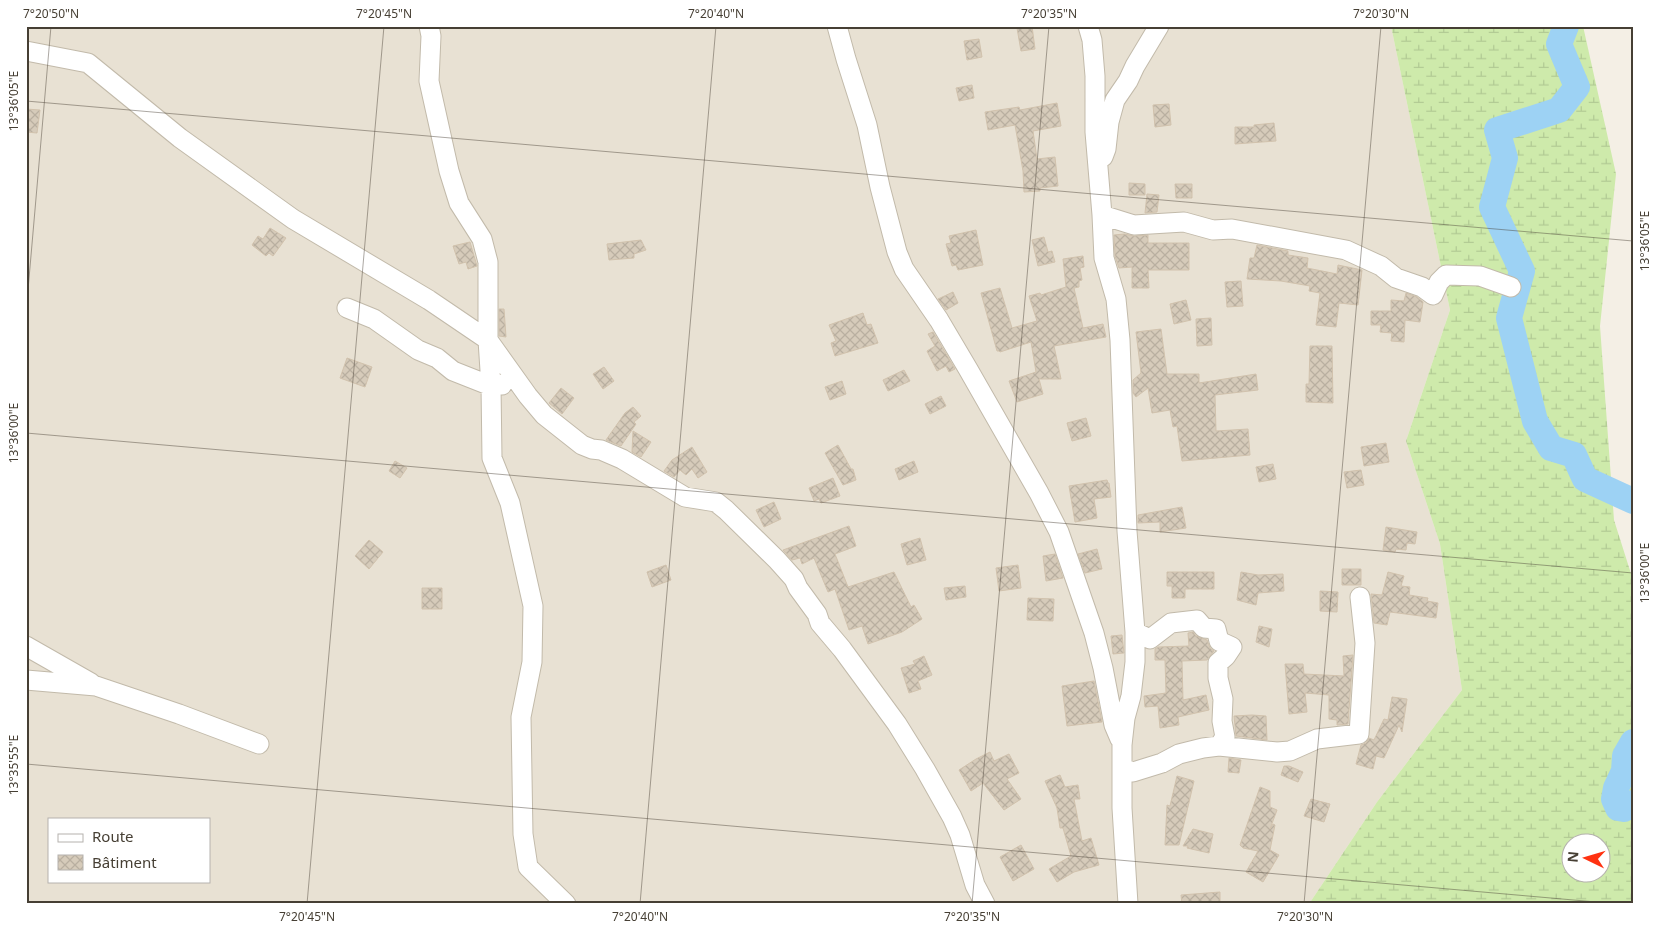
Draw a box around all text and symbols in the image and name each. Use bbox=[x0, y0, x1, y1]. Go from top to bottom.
text: 7°20'50"N bbox=[23, 5, 79, 22]
text: 7°20'45"N bbox=[356, 5, 412, 22]
text: 7°20'40"N bbox=[688, 5, 744, 22]
text: 7°20'35"N bbox=[1021, 5, 1077, 22]
text: 7°20'30"N bbox=[1353, 5, 1409, 22]
text: 13°36'05"E bbox=[5, 71, 22, 131]
text: 13°36'05"E bbox=[1636, 211, 1653, 271]
text: 13°36'00"E bbox=[5, 403, 22, 463]
text: 13°36'00"E bbox=[1636, 543, 1653, 603]
text: 13°35'55"E bbox=[5, 735, 22, 795]
legend bbox=[48, 818, 210, 882]
text: Route bbox=[92, 826, 134, 846]
north arrow bbox=[1562, 832, 1612, 882]
text: N bbox=[1563, 850, 1583, 863]
text: Bâtiment bbox=[92, 852, 157, 872]
text: 7°20'45"N bbox=[279, 908, 335, 925]
text: 7°20'40"N bbox=[612, 908, 668, 925]
text: 7°20'35"N bbox=[944, 908, 1000, 925]
text: 7°20'30"N bbox=[1277, 908, 1333, 925]

